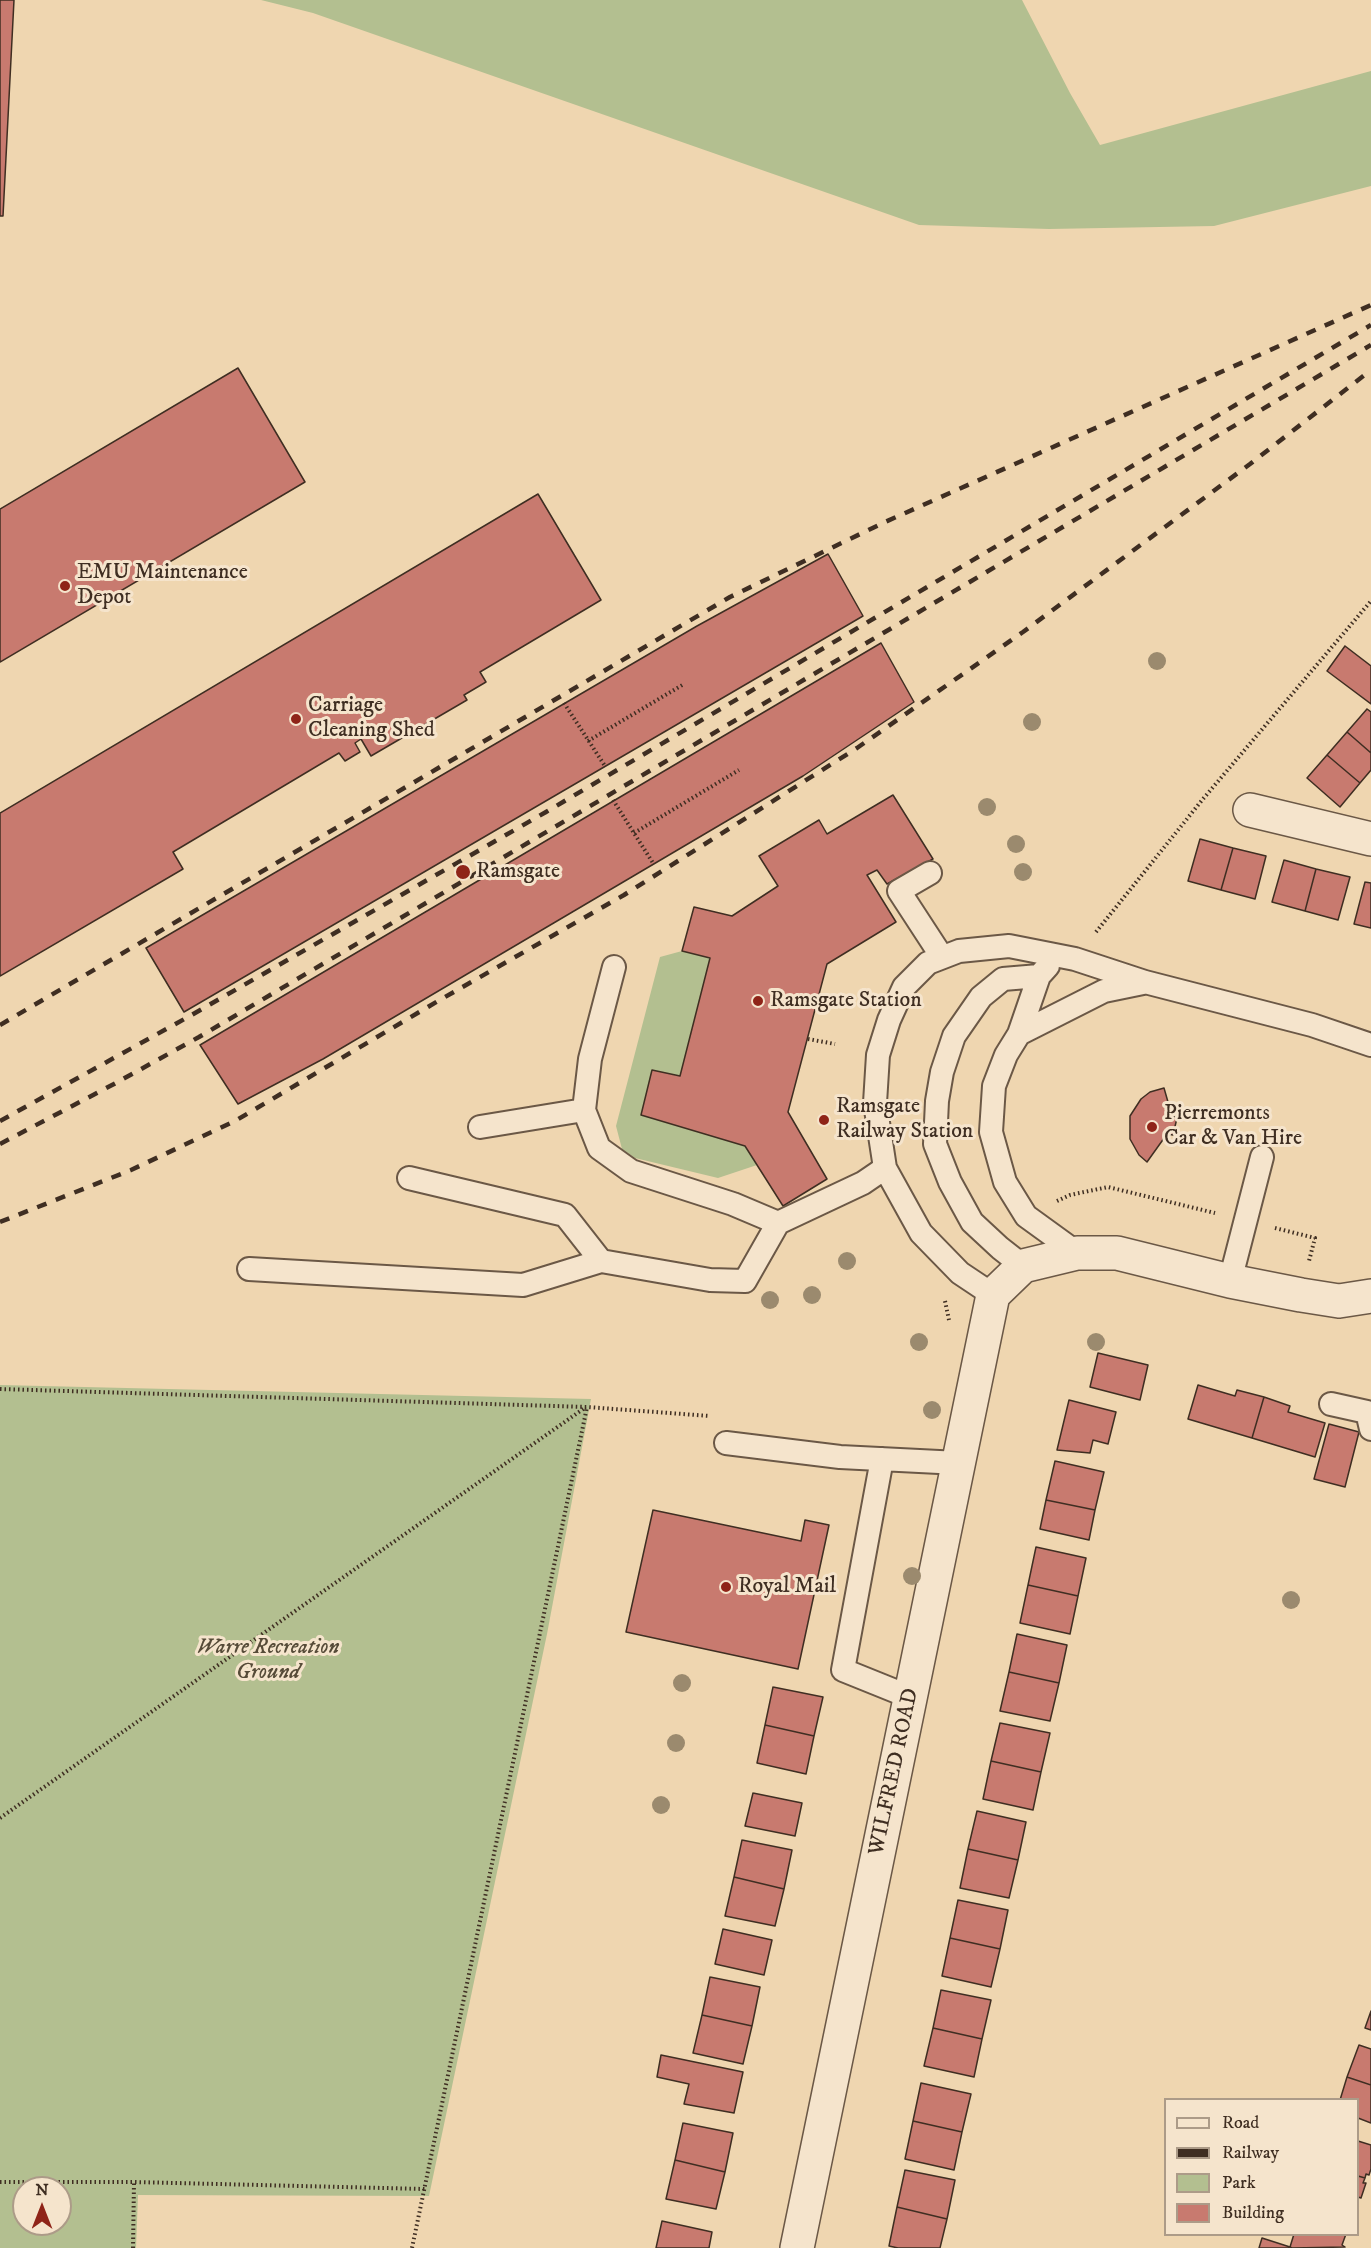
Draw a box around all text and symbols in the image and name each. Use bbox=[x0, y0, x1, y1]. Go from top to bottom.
place label: EMU Maintenance Depot bbox=[77, 560, 248, 612]
marker: EMU Maintenance Depot bbox=[58, 579, 72, 593]
place label: Carriage Cleaning Shed bbox=[308, 693, 435, 744]
marker: Carriage Cleaning Shed bbox=[289, 712, 303, 726]
place label: Ramsgate bbox=[476, 859, 560, 885]
marker: Ramsgate bbox=[454, 863, 472, 881]
place label: Ramsgate Station bbox=[770, 988, 922, 1014]
marker: Ramsgate Station bbox=[751, 994, 765, 1008]
place label: Ramsgate Railway Station bbox=[836, 1094, 973, 1146]
place label: Pierremonts Car & Van Hire bbox=[1164, 1101, 1302, 1152]
marker: Ramsgate Railway Station bbox=[817, 1113, 831, 1127]
marker: Pierremonts Car & Van Hire bbox=[1145, 1120, 1159, 1134]
place label: Royal Mail bbox=[738, 1574, 836, 1600]
marker: Royal Mail bbox=[719, 1580, 733, 1594]
park label: Warre Recreation Ground bbox=[197, 1635, 339, 1687]
street label: WILFRED ROAD bbox=[864, 1686, 926, 1858]
legend bbox=[1164, 2098, 1359, 2236]
text: Road bbox=[1222, 2112, 1259, 2134]
text: Railway bbox=[1222, 2142, 1279, 2164]
text: Park bbox=[1222, 2172, 1256, 2194]
north arrow bbox=[12, 2176, 72, 2236]
text: N bbox=[35, 2180, 49, 2200]
text: Building bbox=[1222, 2202, 1284, 2224]

